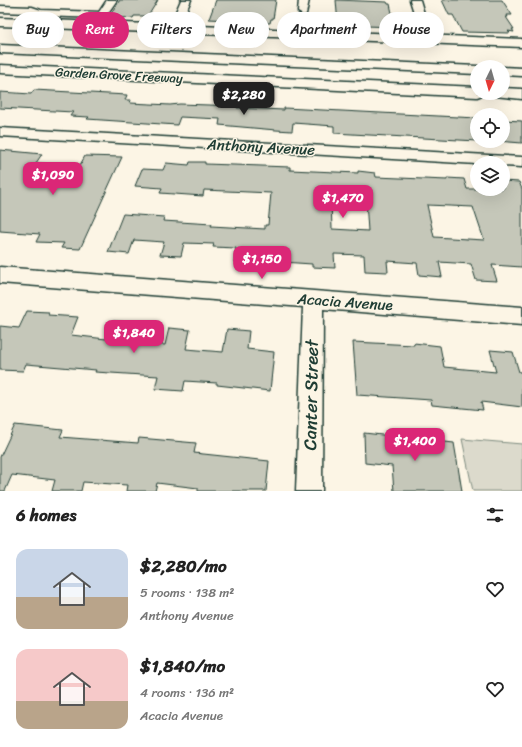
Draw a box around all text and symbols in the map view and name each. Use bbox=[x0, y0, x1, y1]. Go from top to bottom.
chip: Buy bbox=[12, 12, 64, 48]
chip: Rent bbox=[72, 12, 129, 48]
chip: Filters bbox=[137, 12, 206, 48]
chip: New bbox=[214, 12, 269, 48]
chip: Apartment bbox=[277, 12, 371, 48]
chip: House bbox=[379, 12, 444, 48]
street label: Garden Grove Freeway bbox=[55, 60, 184, 90]
north arrow bbox=[470, 60, 510, 100]
map controls bbox=[470, 60, 510, 196]
pin: $2,280 bbox=[211, 82, 277, 116]
text: $2,280 bbox=[222, 83, 266, 106]
button: locate bbox=[470, 108, 510, 148]
street label: Anthony Avenue bbox=[205, 131, 316, 163]
button: layers bbox=[470, 156, 510, 196]
pin: $1,090 bbox=[20, 162, 86, 196]
text: $1,090 bbox=[32, 163, 74, 186]
pin: $1,470 bbox=[310, 185, 376, 219]
text: $1,470 bbox=[322, 186, 364, 209]
pin: $1,150 bbox=[229, 246, 295, 280]
text: $1,150 bbox=[242, 247, 282, 270]
street label: Acacia Avenue bbox=[295, 286, 394, 318]
pin: $1,840 bbox=[101, 320, 167, 354]
text: $1,840 bbox=[113, 321, 155, 344]
street label: Canter Street bbox=[294, 339, 328, 451]
pin: $1,400 bbox=[382, 428, 448, 462]
text: $1,400 bbox=[394, 429, 436, 452]
text: 6 homes bbox=[16, 500, 76, 530]
icon: filters bbox=[484, 504, 506, 526]
text: $2,280/mo bbox=[140, 551, 227, 581]
icon: home bbox=[48, 565, 96, 613]
icon: heart bbox=[484, 578, 506, 600]
text: 5 rooms · 138 m² bbox=[140, 581, 234, 604]
text: Anthony Avenue bbox=[140, 604, 234, 627]
text: $1,840/mo bbox=[140, 651, 225, 681]
icon: home bbox=[48, 665, 96, 713]
icon: heart bbox=[484, 678, 506, 700]
text: 4 rooms · 136 m² bbox=[140, 681, 234, 704]
text: Acacia Avenue bbox=[140, 704, 223, 727]

